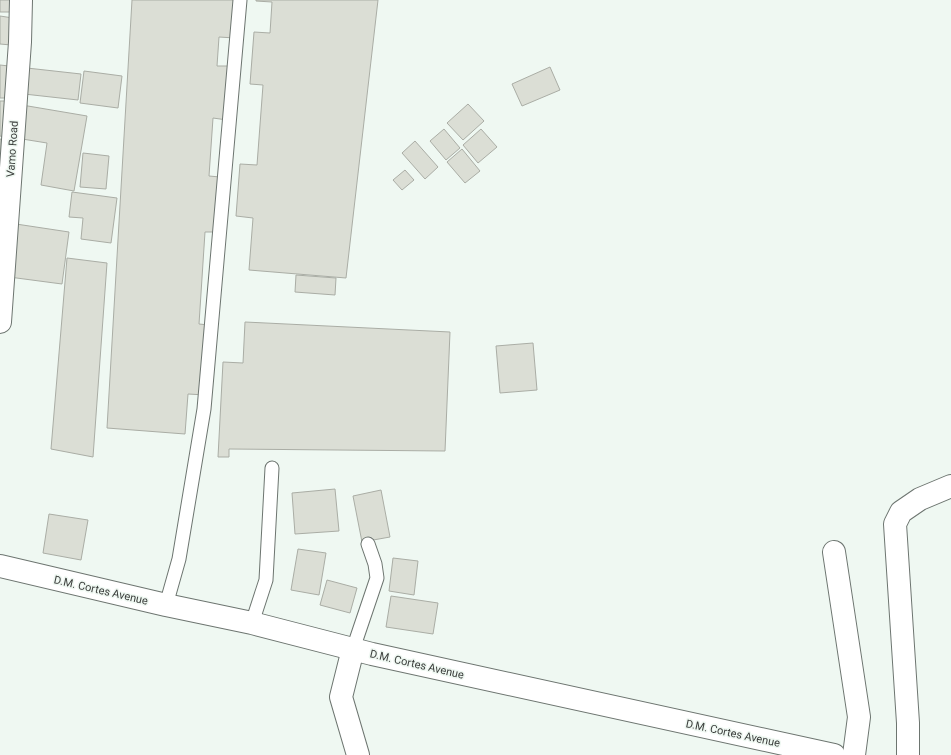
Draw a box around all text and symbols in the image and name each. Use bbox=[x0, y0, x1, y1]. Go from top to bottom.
street label: Vamo Road bbox=[4, 120, 21, 178]
street label: D.M. Cortes Avenue bbox=[53, 573, 149, 608]
street label: D.M. Cortes Avenue bbox=[369, 647, 465, 682]
street label: D.M. Cortes Avenue bbox=[685, 717, 781, 750]

